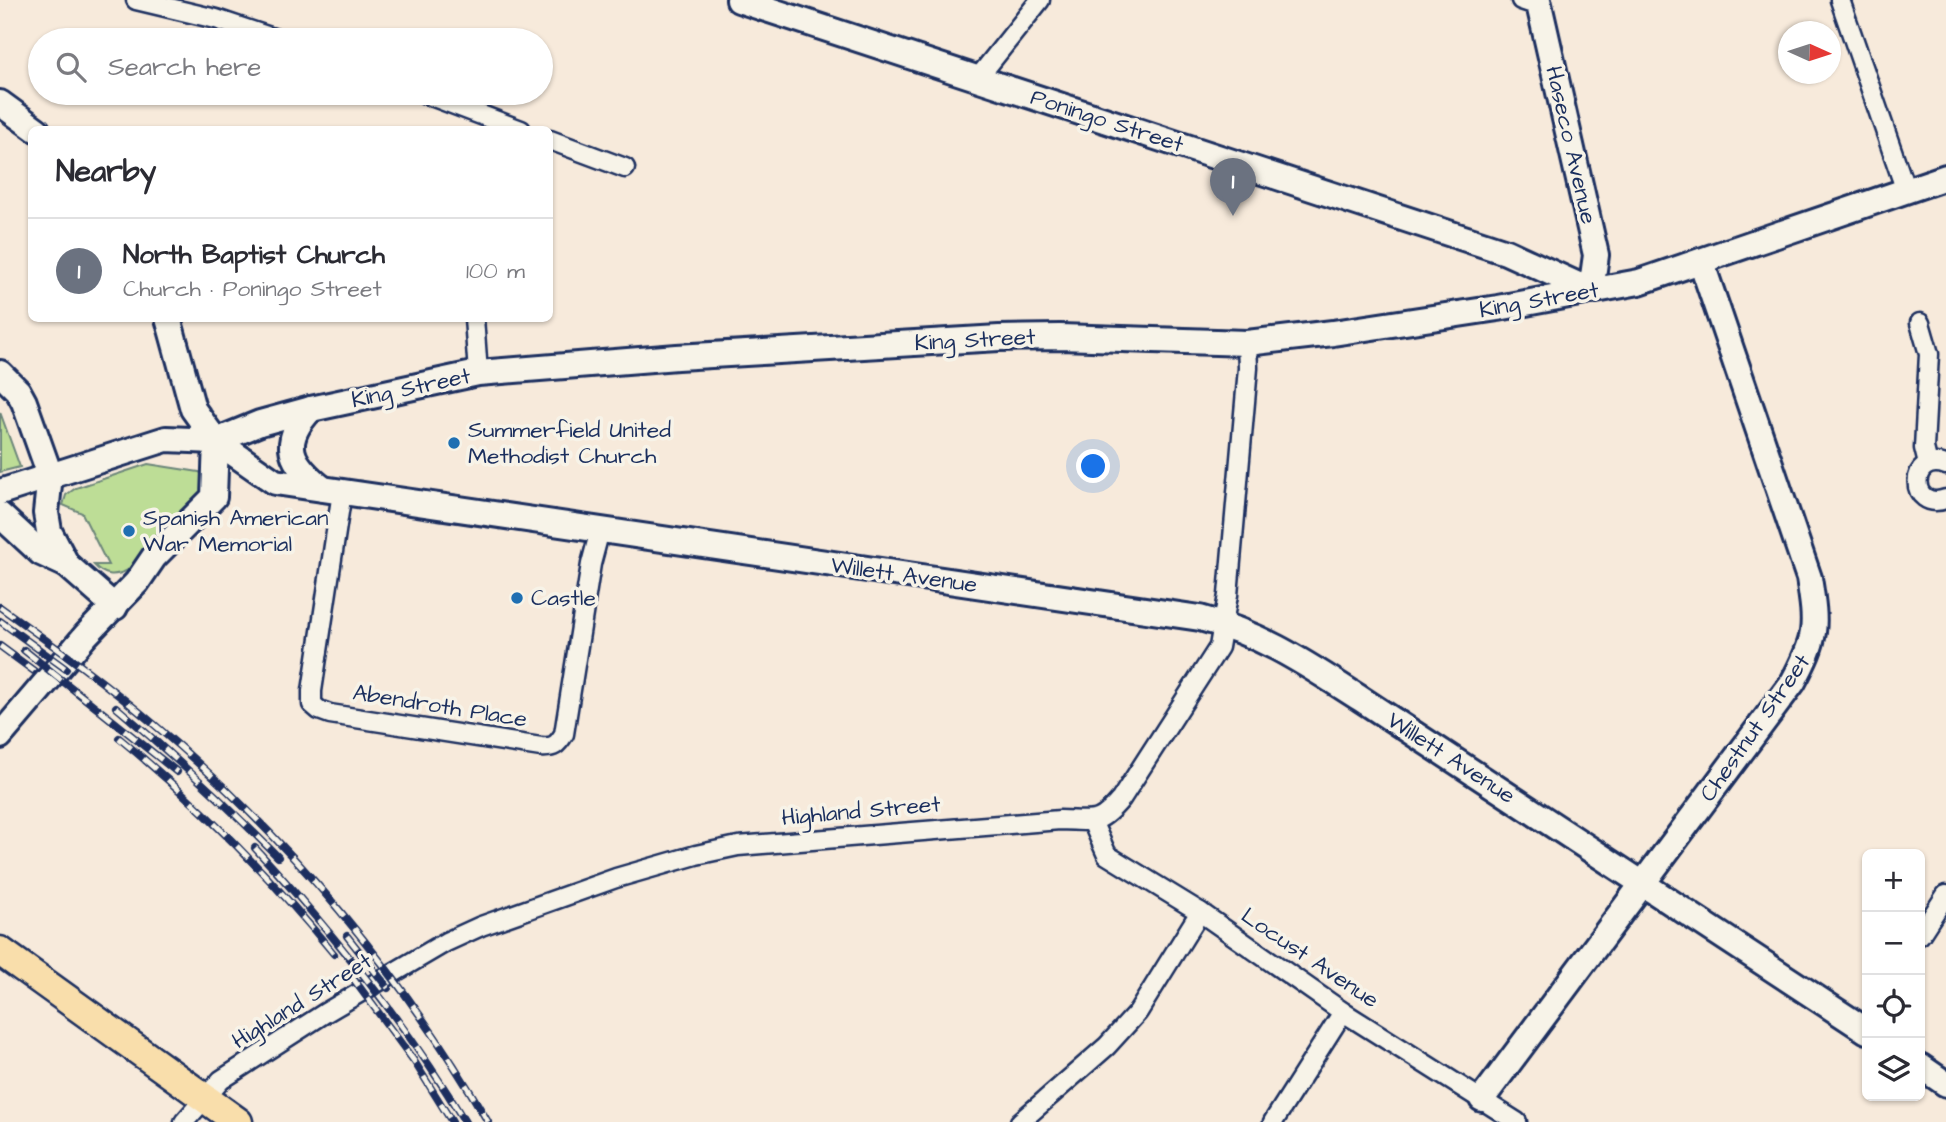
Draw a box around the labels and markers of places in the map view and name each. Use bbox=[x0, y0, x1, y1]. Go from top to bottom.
pin: 1 bbox=[1210, 158, 1256, 216]
place label: Summerfield United Methodist Church bbox=[468, 414, 671, 472]
marker: Summerfield United Methodist Church bbox=[446, 435, 462, 451]
place label: Spanish American War Memorial bbox=[143, 502, 328, 560]
marker: Spanish American War Memorial bbox=[121, 523, 137, 539]
place label: Castle bbox=[531, 582, 596, 614]
marker: Castle bbox=[509, 590, 525, 606]

